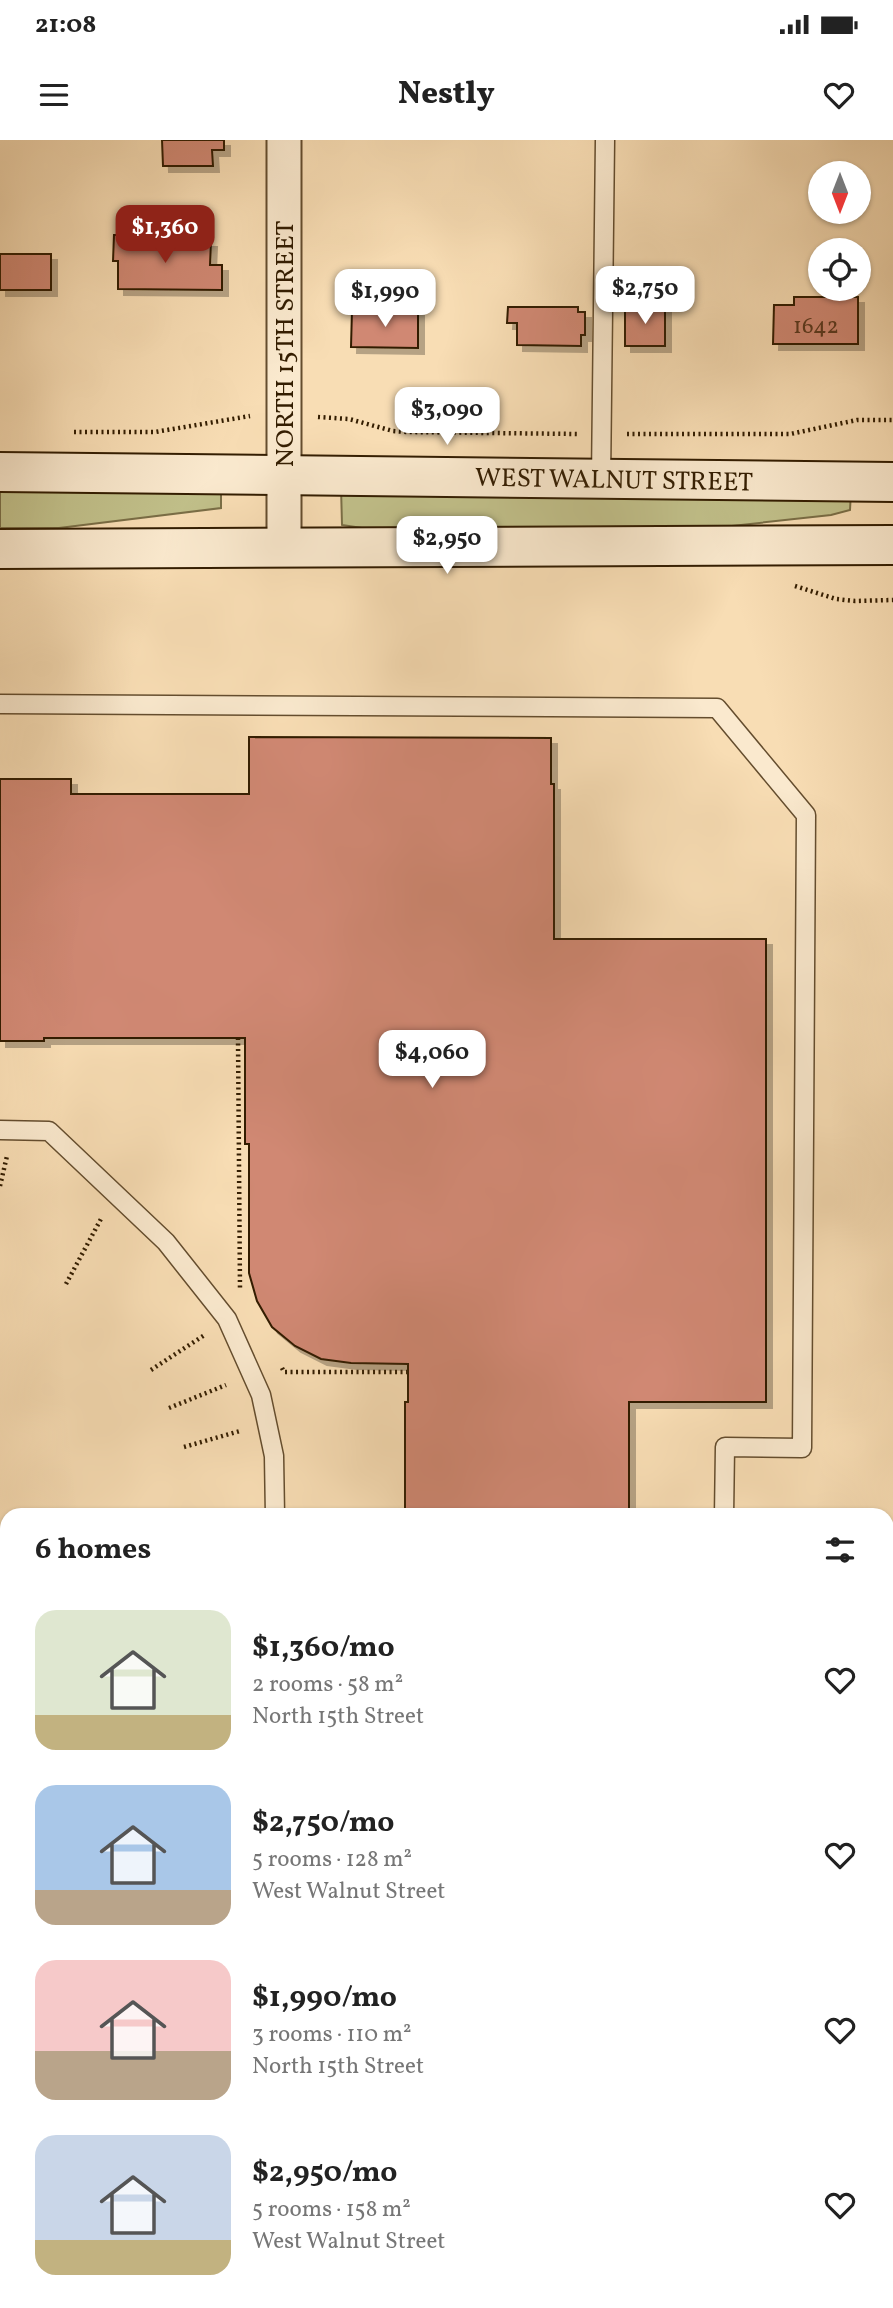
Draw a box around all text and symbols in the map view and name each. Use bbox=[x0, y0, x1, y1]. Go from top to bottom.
text: 21:08 bbox=[35, 7, 97, 43]
text: Nestly bbox=[398, 73, 495, 117]
icon: menu bbox=[35, 76, 73, 114]
icon: heart bbox=[820, 76, 858, 114]
north arrow bbox=[808, 161, 872, 224]
map controls bbox=[808, 161, 871, 301]
pin: $1,360 bbox=[108, 206, 222, 265]
text: $1,360 bbox=[132, 212, 198, 244]
street label: NORTH 15TH STREET bbox=[268, 220, 304, 468]
button: locate bbox=[808, 238, 871, 301]
pin: $2,750 bbox=[588, 267, 702, 326]
pin: $1,990 bbox=[328, 270, 442, 329]
text: $2,750 bbox=[612, 273, 678, 305]
text: $1,990 bbox=[351, 276, 419, 308]
house number: 1642 bbox=[793, 311, 839, 343]
pin: $3,090 bbox=[390, 387, 504, 447]
text: $3,090 bbox=[411, 394, 483, 426]
street label: WEST WALNUT STREET bbox=[475, 461, 753, 501]
pin: $2,950 bbox=[390, 516, 504, 576]
text: $2,950 bbox=[412, 523, 482, 555]
pin: $4,060 bbox=[375, 1030, 489, 1090]
text: $4,060 bbox=[395, 1037, 469, 1069]
text: 6 homes bbox=[35, 1529, 151, 1571]
icon: filters bbox=[821, 1531, 859, 1569]
text: $1,360/mo bbox=[252, 1627, 395, 1669]
icon: home bbox=[91, 1638, 175, 1722]
icon: heart bbox=[821, 1661, 859, 1699]
text: 2 rooms · 58 m² bbox=[252, 1669, 403, 1701]
text: North 15th Street bbox=[252, 1701, 424, 1733]
text: $2,750/mo bbox=[252, 1802, 394, 1844]
icon: home bbox=[91, 1813, 175, 1897]
icon: heart bbox=[821, 1836, 859, 1874]
text: 5 rooms · 128 m² bbox=[252, 1844, 412, 1876]
text: West Walnut Street bbox=[252, 1876, 445, 1908]
text: $1,990/mo bbox=[252, 1977, 397, 2019]
icon: home bbox=[91, 1988, 175, 2072]
icon: heart bbox=[821, 2011, 859, 2049]
text: 3 rooms · 110 m² bbox=[252, 2019, 412, 2051]
text: North 15th Street bbox=[252, 2051, 424, 2083]
text: $2,950/mo bbox=[252, 2152, 397, 2194]
icon: home bbox=[91, 2163, 175, 2247]
icon: heart bbox=[821, 2186, 859, 2224]
text: 5 rooms · 158 m² bbox=[252, 2194, 411, 2226]
text: West Walnut Street bbox=[252, 2226, 445, 2258]

